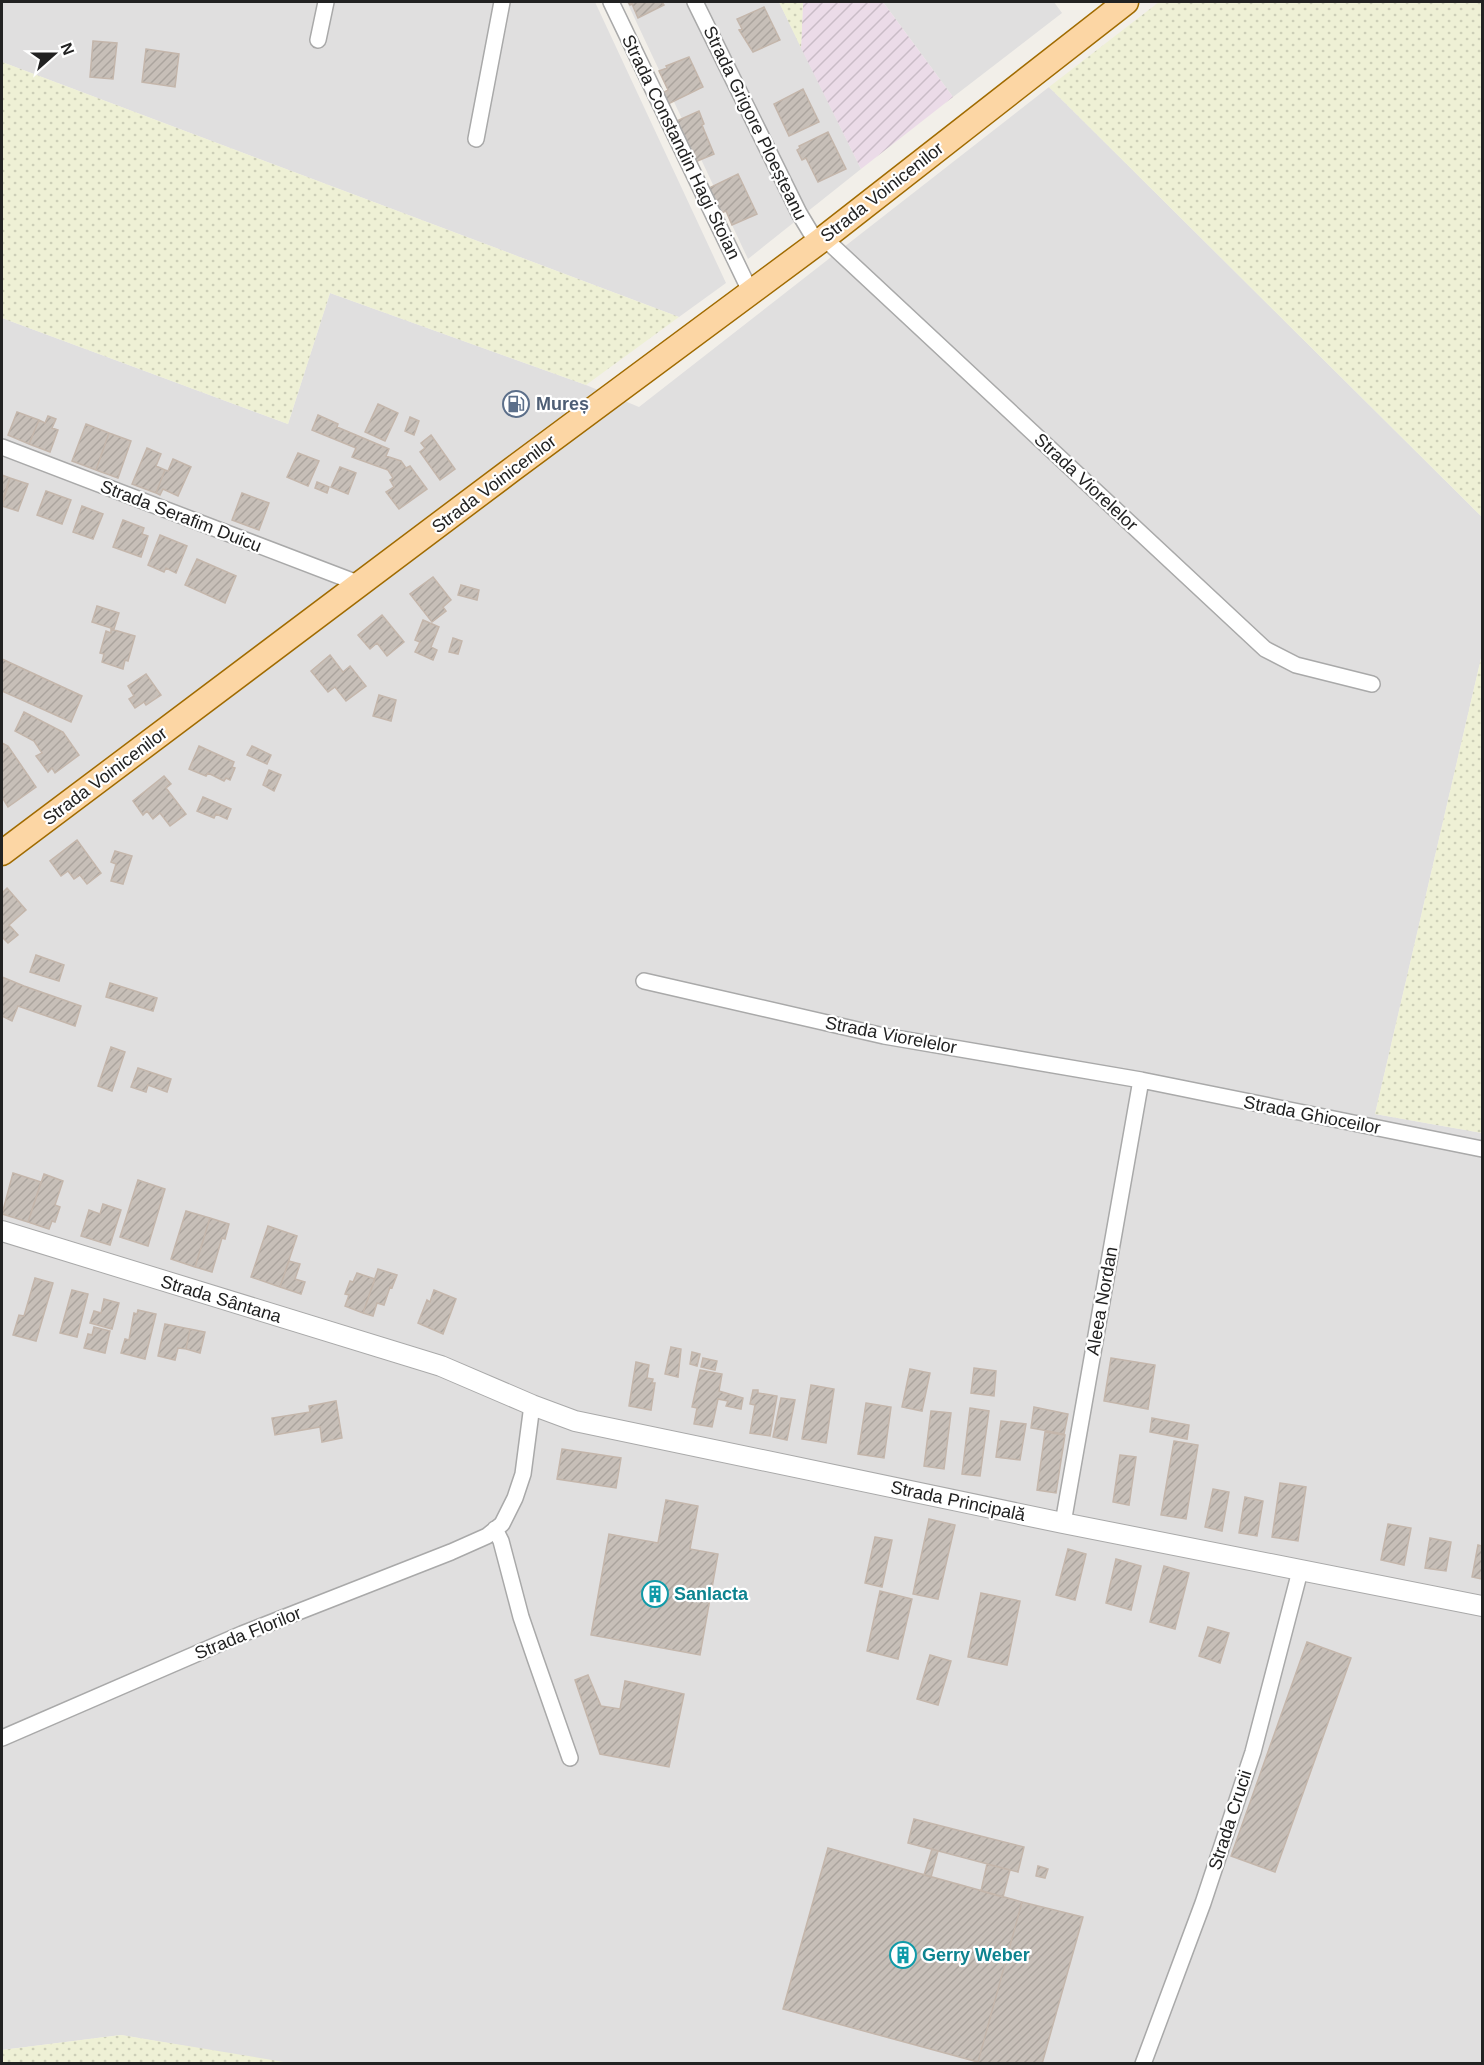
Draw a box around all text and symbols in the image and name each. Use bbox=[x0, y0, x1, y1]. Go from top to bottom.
street label: Strada Grigore Ploeșteanu bbox=[699, 23, 811, 223]
north arrow bbox=[24, 24, 84, 84]
street label: Strada Constandin Hagi Stoian bbox=[618, 32, 744, 262]
text: N bbox=[58, 40, 78, 57]
street label: Strada Voinicenilor bbox=[817, 138, 947, 246]
fuel station icon: Mureș bbox=[501, 389, 531, 419]
place label: Mureș bbox=[536, 394, 589, 414]
street label: Strada Viorelelor bbox=[1030, 429, 1142, 535]
street label: Strada Voinicenilor bbox=[428, 431, 560, 537]
street label: Strada Serafim Duicu bbox=[98, 476, 264, 556]
street label: Strada Voinicenilor bbox=[39, 723, 171, 829]
street label: Strada Viorelelor bbox=[823, 1012, 959, 1058]
street label: Strada Ghioceilor bbox=[1242, 1092, 1382, 1138]
street label: Aleea Nordan bbox=[1083, 1245, 1121, 1357]
street label: Strada Sântana bbox=[158, 1271, 285, 1327]
street label: Strada Principală bbox=[889, 1477, 1028, 1525]
building icon: Sanlacta bbox=[640, 1579, 670, 1609]
place label: Sanlacta bbox=[674, 1584, 749, 1604]
street label: Strada Florilor bbox=[192, 1603, 304, 1663]
street label: Strada Crucii bbox=[1204, 1767, 1256, 1873]
building icon: Gerry Weber bbox=[888, 1940, 918, 1970]
place label: Gerry Weber bbox=[922, 1945, 1030, 1965]

